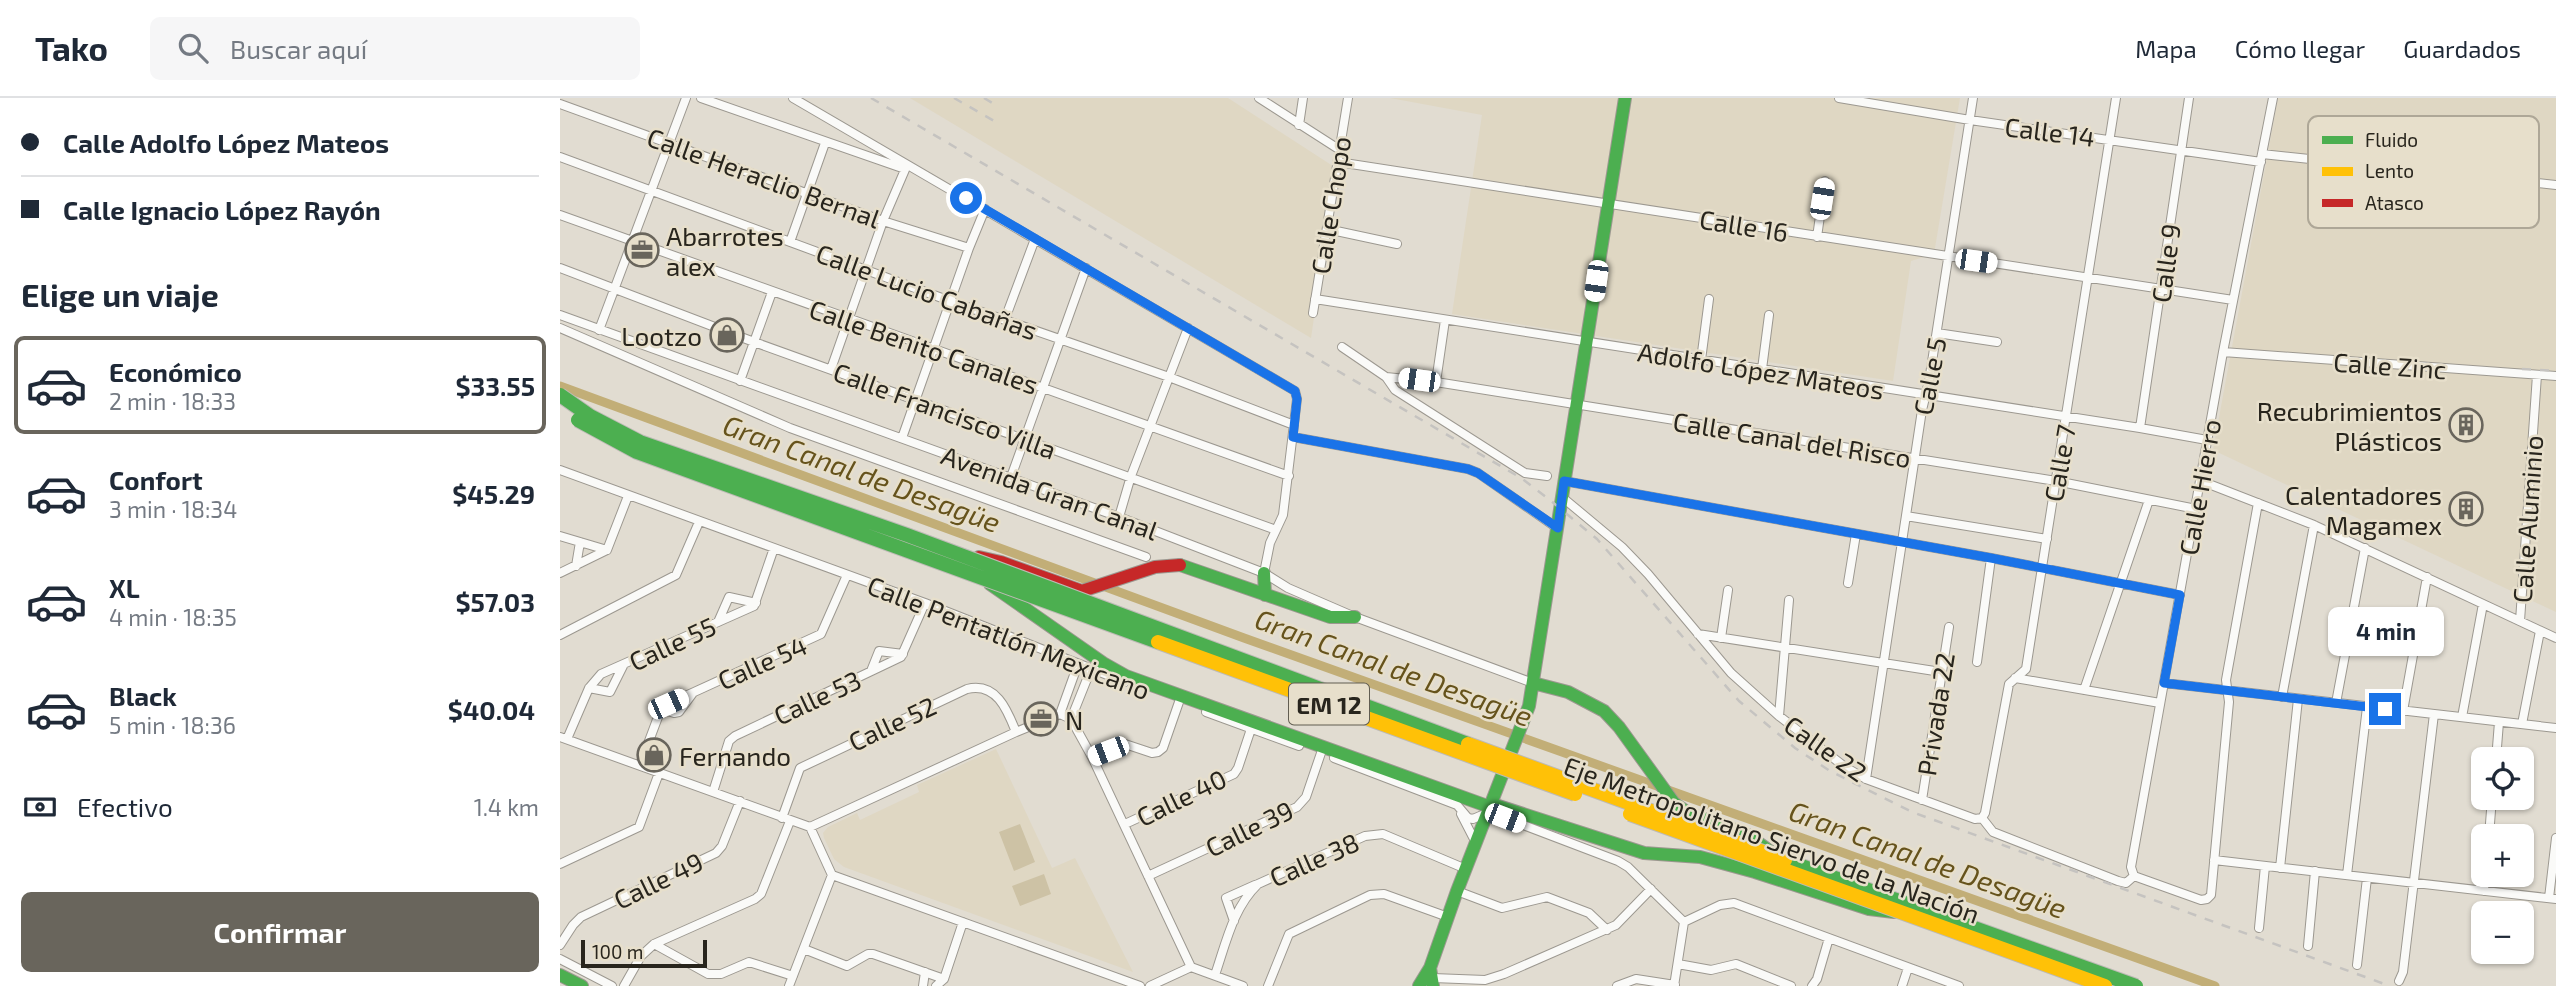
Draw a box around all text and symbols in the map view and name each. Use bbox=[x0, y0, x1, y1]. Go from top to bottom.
search box bbox=[150, 17, 640, 80]
text: Tako bbox=[35, 28, 108, 68]
icon: search bbox=[174, 29, 212, 67]
text: Buscar aquí bbox=[230, 33, 367, 64]
text: Mapa bbox=[2135, 34, 2197, 63]
text: Cómo llegar bbox=[2235, 34, 2365, 63]
text: Guardados bbox=[2403, 34, 2521, 63]
street label: Calle 14 bbox=[2003, 110, 2097, 152]
legend bbox=[2308, 116, 2539, 228]
street label: Calle Heraclio Bernal bbox=[643, 120, 885, 234]
text: Calle Adolfo López Mateos bbox=[63, 127, 389, 158]
text: Fluido bbox=[2365, 128, 2418, 151]
street label: Calle Chopo bbox=[1304, 134, 1356, 276]
text: Lento bbox=[2365, 159, 2414, 182]
car bbox=[1809, 177, 1836, 221]
route start bbox=[950, 182, 982, 214]
text: Atasco bbox=[2365, 191, 2424, 214]
text: Calle Ignacio López Rayón bbox=[63, 194, 381, 225]
street label: Calle 16 bbox=[1697, 203, 1791, 247]
place label: Abarrotes alex bbox=[666, 220, 784, 281]
street label: Calle 9 bbox=[2144, 222, 2186, 304]
office icon: Abarrotes alex bbox=[623, 231, 661, 269]
street label: Calle Lucio Cabañas bbox=[812, 237, 1042, 345]
car bbox=[1954, 248, 1999, 274]
car bbox=[1583, 259, 1610, 303]
text: Elige un viaje bbox=[21, 275, 219, 313]
street label: Calle Benito Canales bbox=[806, 292, 1042, 400]
shop icon: Lootzo bbox=[708, 316, 746, 354]
place label: Lootzo bbox=[621, 320, 702, 351]
street label: Adolfo López Mateos bbox=[1636, 335, 1886, 405]
street label: Calle 5 bbox=[1906, 335, 1952, 417]
street label: Calle Zinc bbox=[2332, 346, 2448, 384]
icon: car bbox=[25, 354, 88, 417]
street label: Calle Francisco Villa bbox=[830, 355, 1060, 465]
text: Económico bbox=[109, 356, 242, 387]
car bbox=[1397, 367, 1442, 393]
text: $33.55 bbox=[455, 370, 535, 401]
text: 2 min · 18:33 bbox=[109, 387, 236, 415]
place label: Recubrimientos Plásticos bbox=[2257, 395, 2442, 456]
street label: Calle Canal del Risco bbox=[1671, 405, 1913, 473]
building icon: Recubrimientos Plásticos bbox=[2447, 406, 2485, 444]
water label: Gran Canal de Desagüe bbox=[719, 407, 1005, 539]
street label: Calle Hierro bbox=[2172, 417, 2226, 557]
street label: Calle 7 bbox=[2037, 422, 2081, 504]
street label: Calle Aluminio bbox=[2506, 434, 2548, 604]
street label: Avenida Gran Canal bbox=[938, 438, 1163, 546]
icon: car bbox=[25, 462, 88, 525]
text: Confort bbox=[109, 464, 203, 495]
text: $45.29 bbox=[452, 478, 535, 509]
place label: Calentadores Magamex bbox=[2285, 479, 2442, 540]
building icon: Calentadores Magamex bbox=[2447, 490, 2485, 528]
text: 3 min · 18:34 bbox=[109, 495, 237, 523]
street label: Calle Pentatlón Mexicano bbox=[863, 569, 1155, 705]
icon: car bbox=[25, 570, 88, 633]
text: XL bbox=[109, 572, 140, 603]
text: $57.03 bbox=[455, 586, 535, 617]
water label: Gran Canal de Desagüe bbox=[1251, 601, 1537, 733]
text: 4 min · 18:35 bbox=[109, 603, 237, 631]
callout: 4 min bbox=[2327, 608, 2443, 656]
street label: Calle 55 bbox=[624, 609, 720, 677]
text: 4 min bbox=[2356, 617, 2416, 645]
street label: Calle 54 bbox=[713, 629, 811, 695]
street label: Privada 22 bbox=[1910, 650, 1960, 778]
street label: Calle 53 bbox=[768, 663, 866, 731]
icon: car bbox=[25, 678, 88, 741]
text: Black bbox=[109, 680, 177, 711]
road number: EM 12 bbox=[1289, 684, 1369, 724]
car bbox=[645, 686, 692, 722]
street label: Calle 52 bbox=[843, 689, 941, 757]
route end bbox=[2369, 693, 2401, 725]
text: $40.04 bbox=[448, 694, 535, 725]
office icon: N bbox=[1022, 700, 1060, 738]
place label: N bbox=[1065, 704, 1083, 735]
street label: Calle 22 bbox=[1779, 708, 1873, 788]
text: 5 min · 18:36 bbox=[109, 711, 236, 739]
car bbox=[1085, 734, 1132, 768]
shop icon: Fernando bbox=[635, 736, 673, 774]
place label: Fernando bbox=[679, 740, 791, 771]
map controls bbox=[2471, 747, 2534, 964]
button: locate bbox=[2471, 747, 2534, 810]
street label: Eje Metropolitano Siervo de la Nación bbox=[1560, 749, 1984, 929]
street label: Calle 40 bbox=[1131, 762, 1231, 832]
icon: cash bbox=[21, 788, 59, 826]
text: Efectivo bbox=[77, 791, 173, 822]
text: 1.4 km bbox=[474, 793, 539, 821]
water label: Gran Canal de Desagüe bbox=[1785, 793, 2071, 925]
street label: Calle 39 bbox=[1200, 794, 1298, 862]
car bbox=[1482, 801, 1529, 835]
button: + bbox=[2471, 824, 2534, 887]
street label: Calle 38 bbox=[1265, 826, 1363, 892]
street label: Calle 49 bbox=[608, 845, 708, 915]
button: Confirmar bbox=[21, 892, 539, 972]
button: − bbox=[2471, 901, 2534, 964]
scale bar bbox=[581, 937, 707, 969]
text: 100 m bbox=[592, 940, 643, 963]

